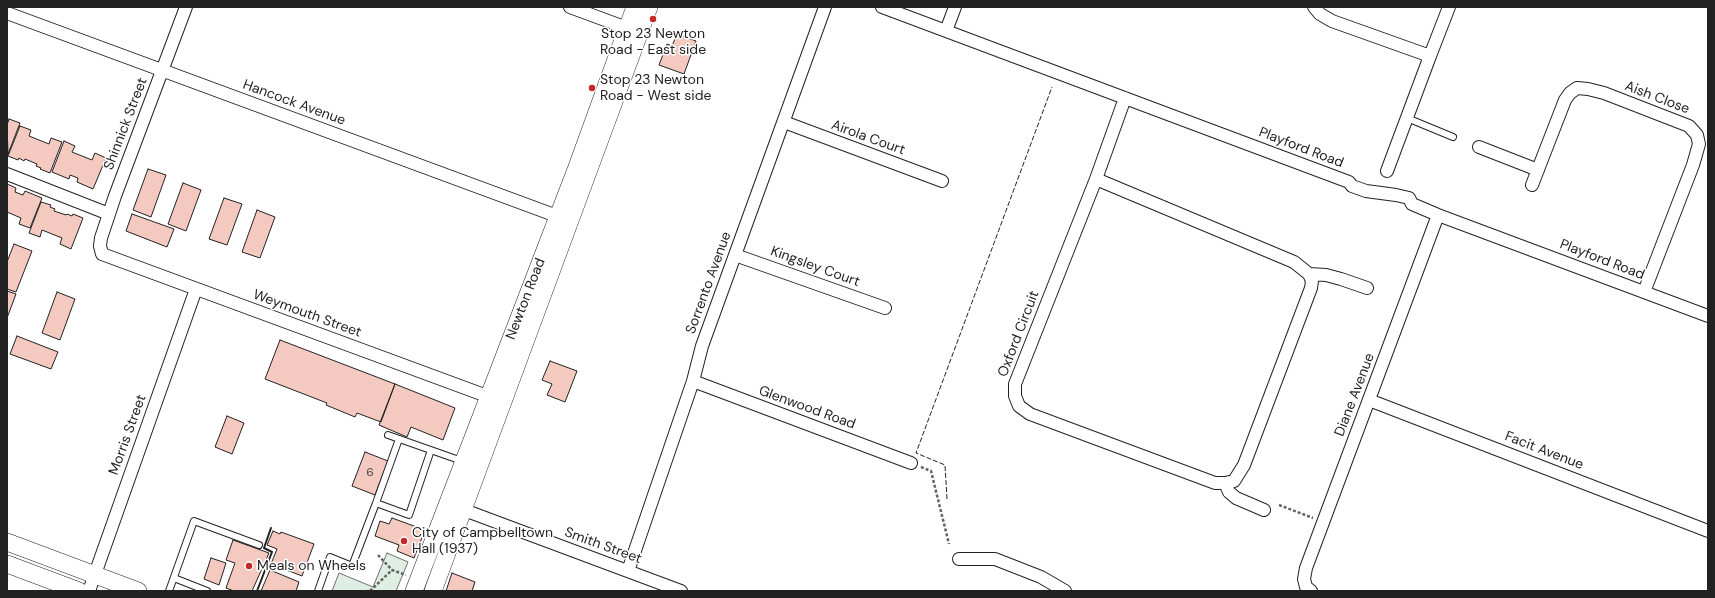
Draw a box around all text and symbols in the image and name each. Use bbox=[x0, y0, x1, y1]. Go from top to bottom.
marker: Stop 23 Newton Road - East side bbox=[648, 14, 658, 24]
place label: Stop 23 Newton Road - East side bbox=[600, 26, 706, 58]
place label: Stop 23 Newton Road - West side bbox=[600, 72, 711, 104]
street label: Shinnick Street bbox=[101, 76, 151, 172]
street label: Hancock Avenue bbox=[240, 77, 348, 129]
street label: Aish Close bbox=[1622, 78, 1692, 118]
marker: Stop 23 Newton Road - West side bbox=[587, 83, 597, 93]
street label: Airola Court bbox=[829, 117, 907, 159]
street label: Playford Road bbox=[1256, 124, 1346, 172]
street label: Sorrento Avenue bbox=[683, 230, 735, 336]
street label: Playford Road bbox=[1557, 236, 1647, 284]
street label: Kingsley Court bbox=[768, 243, 862, 291]
street label: Newton Road bbox=[503, 256, 549, 342]
street label: Weymouth Street bbox=[251, 287, 363, 341]
street label: Oxford Circuit bbox=[995, 288, 1043, 380]
street label: Diane Avenue bbox=[1331, 351, 1379, 439]
street label: Glenwood Road bbox=[756, 383, 858, 433]
street label: Morris Street bbox=[106, 393, 150, 477]
street label: Facit Avenue bbox=[1502, 428, 1586, 474]
house number: 6 bbox=[366, 466, 374, 480]
street label: Smith Street bbox=[562, 524, 644, 568]
place label: City of Campbelltown Hall (1937) bbox=[412, 525, 553, 558]
marker: City of Campbelltown Hall (1937) bbox=[399, 536, 409, 546]
place label: Meals on Wheels bbox=[257, 558, 366, 574]
marker: Meals on Wheels bbox=[244, 561, 254, 571]

